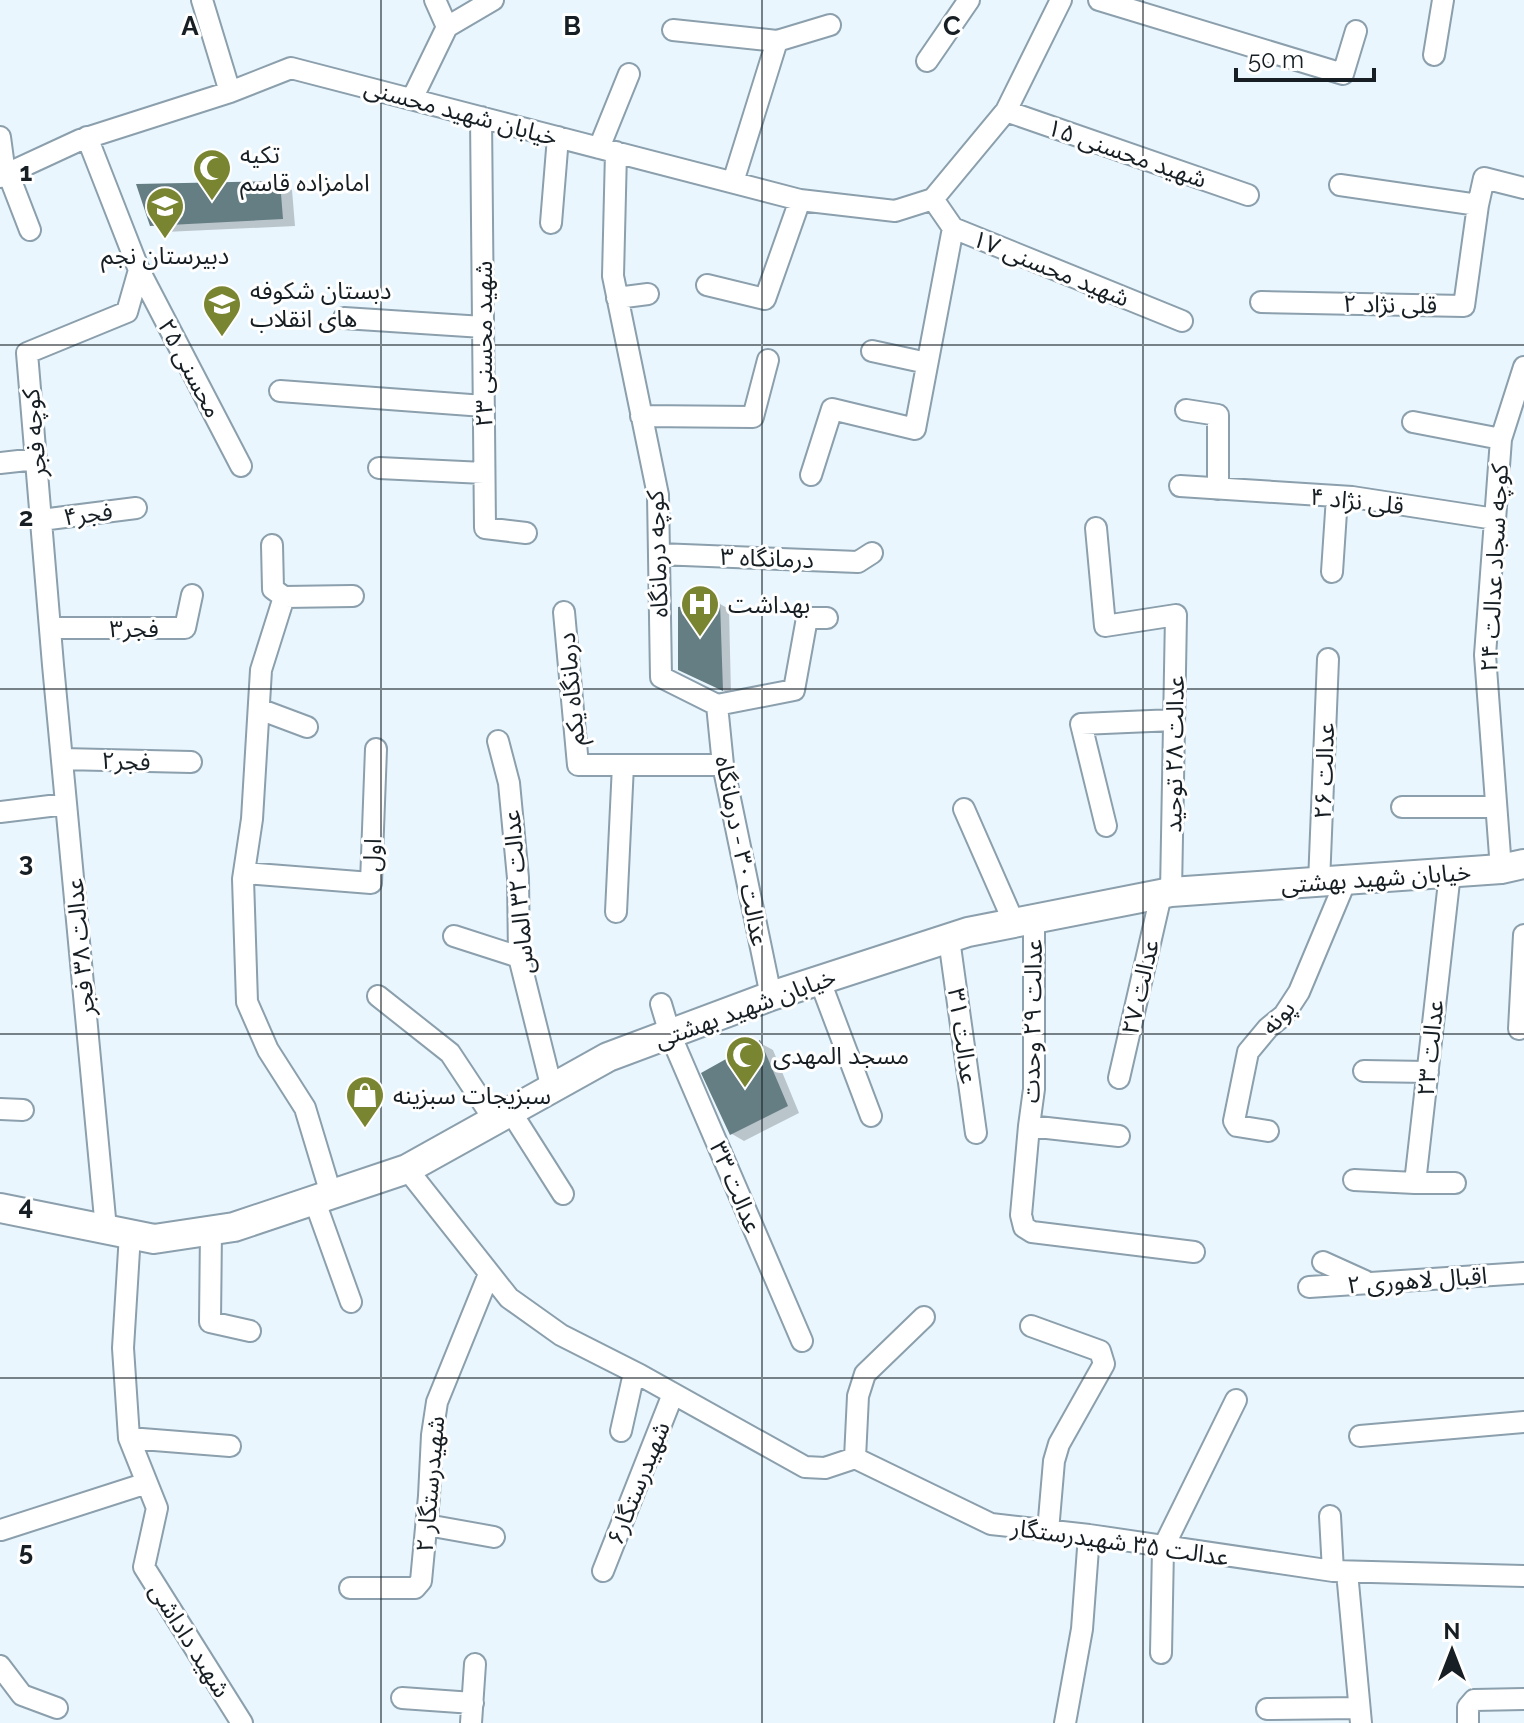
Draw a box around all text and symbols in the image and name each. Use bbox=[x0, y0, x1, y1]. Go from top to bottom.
text: A bbox=[181, 11, 199, 41]
text: B bbox=[563, 11, 581, 41]
text: C bbox=[943, 11, 961, 41]
scale bar bbox=[1236, 32, 1374, 82]
text: 50 m bbox=[1248, 45, 1304, 74]
street label: خیابان شهید محسنی bbox=[361, 72, 561, 152]
street label: شهید محسنی ۱۵ bbox=[1044, 112, 1210, 194]
place label: تکیه امامزاده قاسم bbox=[240, 140, 370, 200]
mosque icon: تکیه امامزاده قاسم bbox=[191, 147, 233, 202]
text: 1 bbox=[20, 157, 33, 187]
school or university icon: دبیرستان نجم bbox=[144, 185, 186, 240]
street label: شهید محسنی ۱۷ bbox=[968, 223, 1134, 313]
place label: دبیرستان نجم bbox=[101, 241, 229, 273]
street label: شهید محسنی ۲۳ bbox=[469, 261, 498, 427]
place label: دبستان شکوفه های انقلاب bbox=[250, 276, 392, 333]
school or university icon: دبستان شکوفه های انقلاب bbox=[201, 283, 243, 338]
street label: قلی نژاد ۲ bbox=[1343, 289, 1437, 319]
street label: محسنی ۲۵ bbox=[152, 314, 228, 422]
street label: کوچه فجر bbox=[16, 386, 53, 479]
street label: کوچه سجاد عدالت ۲۴ bbox=[1474, 462, 1515, 673]
street label: قلی نژاد ۴ bbox=[1309, 482, 1405, 520]
street label: کوچه درمانگاه bbox=[640, 489, 675, 618]
street label: فجر۴ bbox=[62, 497, 114, 531]
text: 2 bbox=[19, 502, 33, 532]
street label: درمانگاه ۳ bbox=[719, 542, 815, 574]
hospital icon: بهداشت bbox=[679, 583, 721, 638]
place label: بهداشت bbox=[728, 590, 810, 619]
street label: فجر۳ bbox=[109, 614, 159, 643]
street label: درمانگاه یکم bbox=[552, 631, 593, 747]
street label: عدالت ۲۸ توحید bbox=[1158, 675, 1190, 833]
street label: عدالت ۲۶ bbox=[1308, 722, 1340, 820]
street label: فجر۲ bbox=[101, 746, 151, 776]
street label: عدالت ۳۰ - درمانگاه bbox=[709, 753, 775, 949]
street label: عدالت ۳۲ الماس bbox=[496, 809, 540, 975]
street label: اول bbox=[357, 838, 387, 872]
text: 3 bbox=[19, 847, 33, 877]
street label: خیابان شهید بهشتی bbox=[1280, 857, 1472, 899]
street label: عدالت ۳۸ فجر bbox=[60, 877, 101, 1018]
street label: عدالت ۲۷ bbox=[1115, 937, 1165, 1037]
street label: عدالت ۲۹ وحدت bbox=[1016, 939, 1048, 1103]
street label: خیابان شهید بهشتی bbox=[651, 962, 839, 1054]
street label: عدالت ۳۱ bbox=[942, 986, 984, 1086]
street label: پونه bbox=[1255, 994, 1302, 1041]
street label: عدالت ۲۳ bbox=[1411, 998, 1449, 1098]
mosque icon: مسجد المهدی bbox=[724, 1034, 766, 1089]
place label: مسجد المهدی bbox=[773, 1041, 909, 1070]
shop icon: سبزیجات سبزینه bbox=[344, 1074, 386, 1129]
place label: سبزیجات سبزینه bbox=[393, 1081, 551, 1110]
street label: عدالت ۳۳ bbox=[704, 1137, 768, 1237]
text: 4 bbox=[19, 1191, 33, 1221]
street label: اقبال لاهوری ۲ bbox=[1346, 1261, 1488, 1299]
street label: شهیدرستگار ۲ bbox=[410, 1415, 450, 1553]
street label: شهیدرستگار۶ bbox=[600, 1417, 676, 1549]
street label: عدالت ۳۵ شهیدرستگار bbox=[1008, 1512, 1231, 1572]
text: 5 bbox=[19, 1536, 33, 1566]
street label: شهید داداشی bbox=[143, 1577, 237, 1703]
north arrow bbox=[1412, 1611, 1492, 1691]
text: N bbox=[1444, 1618, 1460, 1644]

